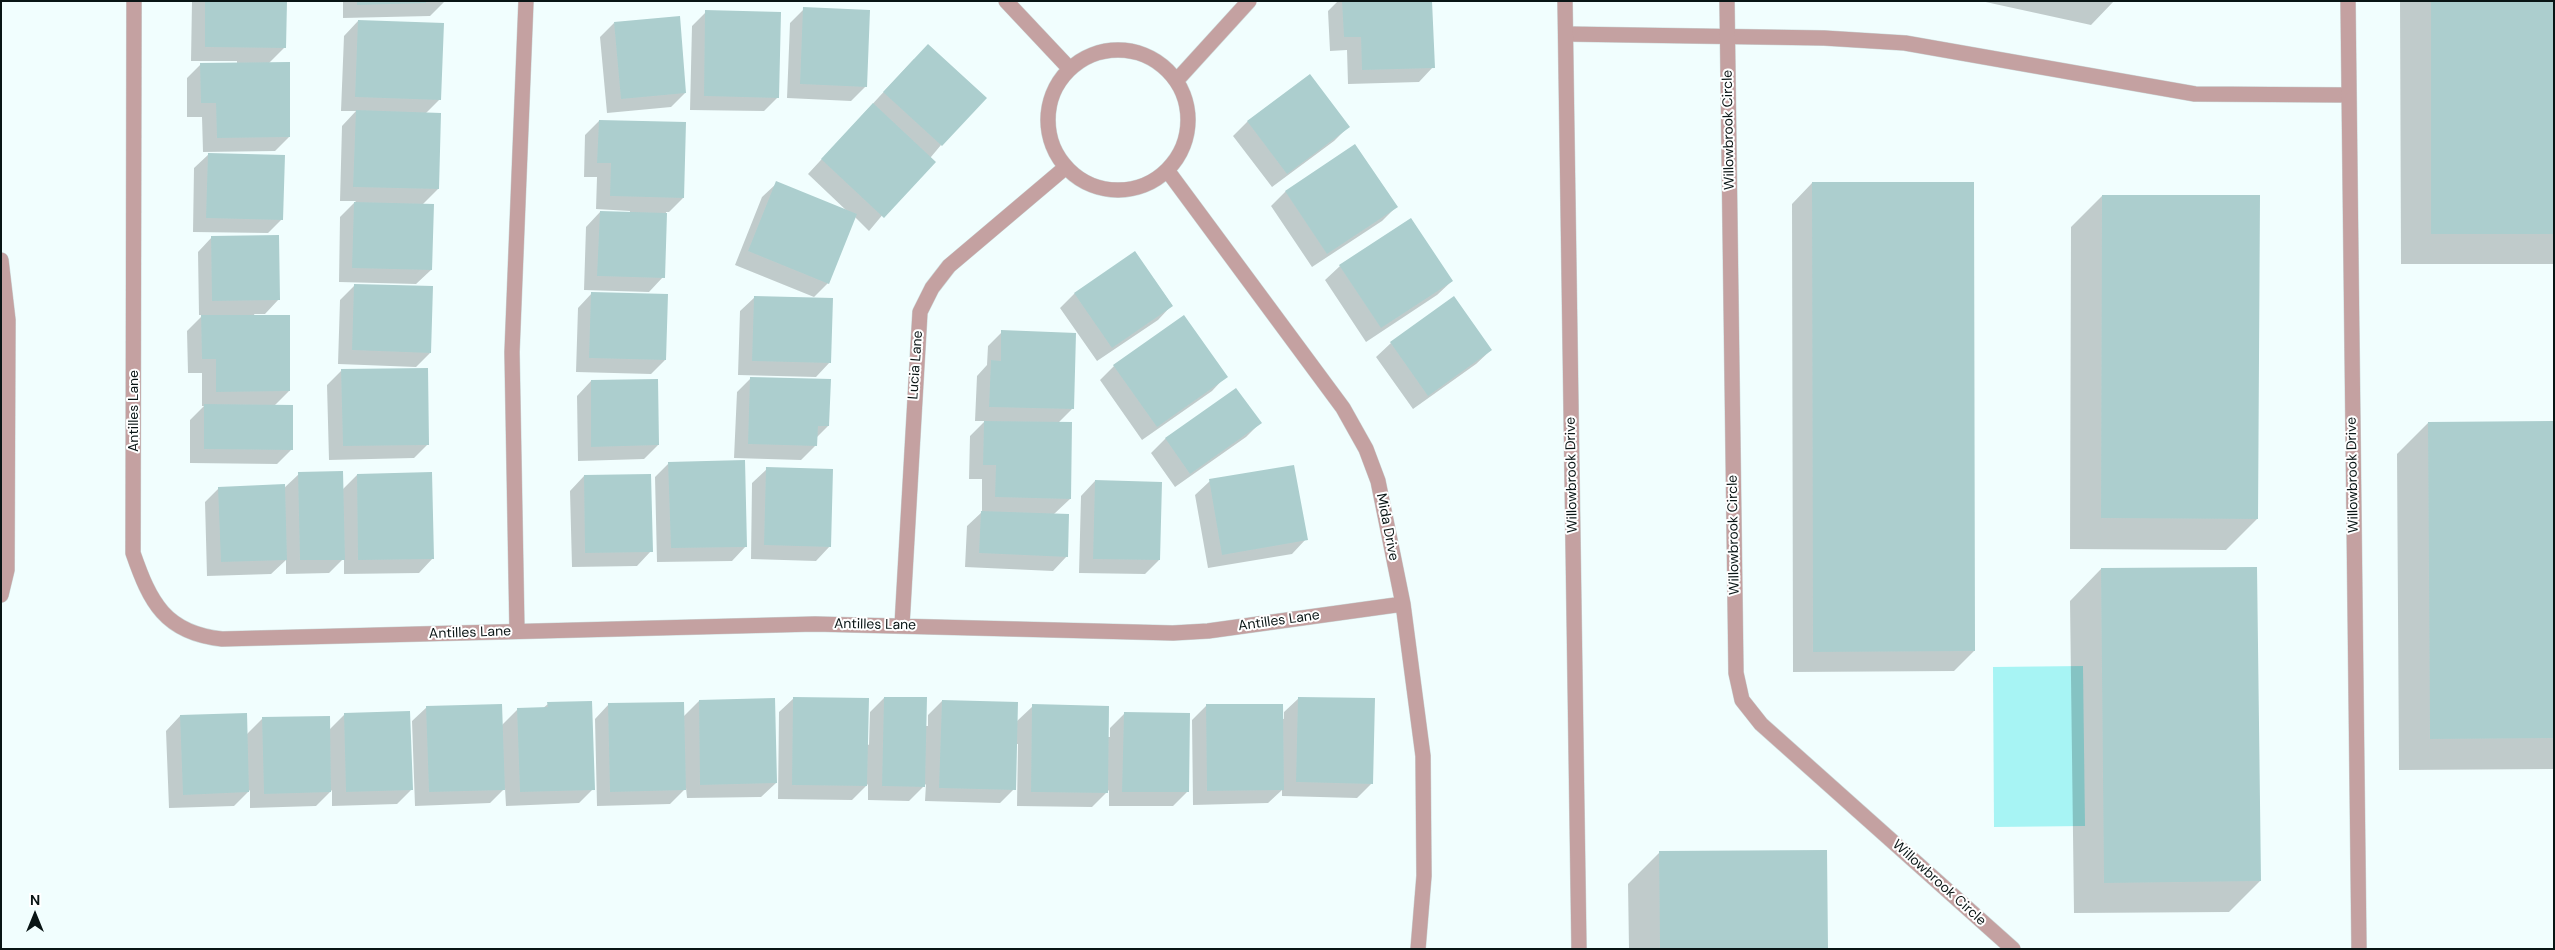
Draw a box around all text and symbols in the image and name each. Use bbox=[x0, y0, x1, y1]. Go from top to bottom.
street label: Willowbrook Circle bbox=[1720, 70, 1738, 190]
street label: Lucia Lane bbox=[905, 330, 927, 400]
street label: Antilles Lane bbox=[126, 370, 142, 452]
street label: Willowbrook Drive bbox=[1563, 417, 1581, 533]
street label: Willowbrook Drive bbox=[2344, 417, 2362, 533]
street label: Willowbrook Circle bbox=[1725, 475, 1743, 595]
street label: Mida Drive bbox=[1372, 492, 1402, 562]
street label: Antilles Lane bbox=[1237, 607, 1321, 635]
street label: Antilles Lane bbox=[834, 616, 916, 634]
street label: Antilles Lane bbox=[429, 623, 511, 643]
street label: Willowbrook Circle bbox=[1889, 836, 1989, 930]
north arrow bbox=[10, 890, 60, 940]
text: N bbox=[30, 891, 40, 909]

